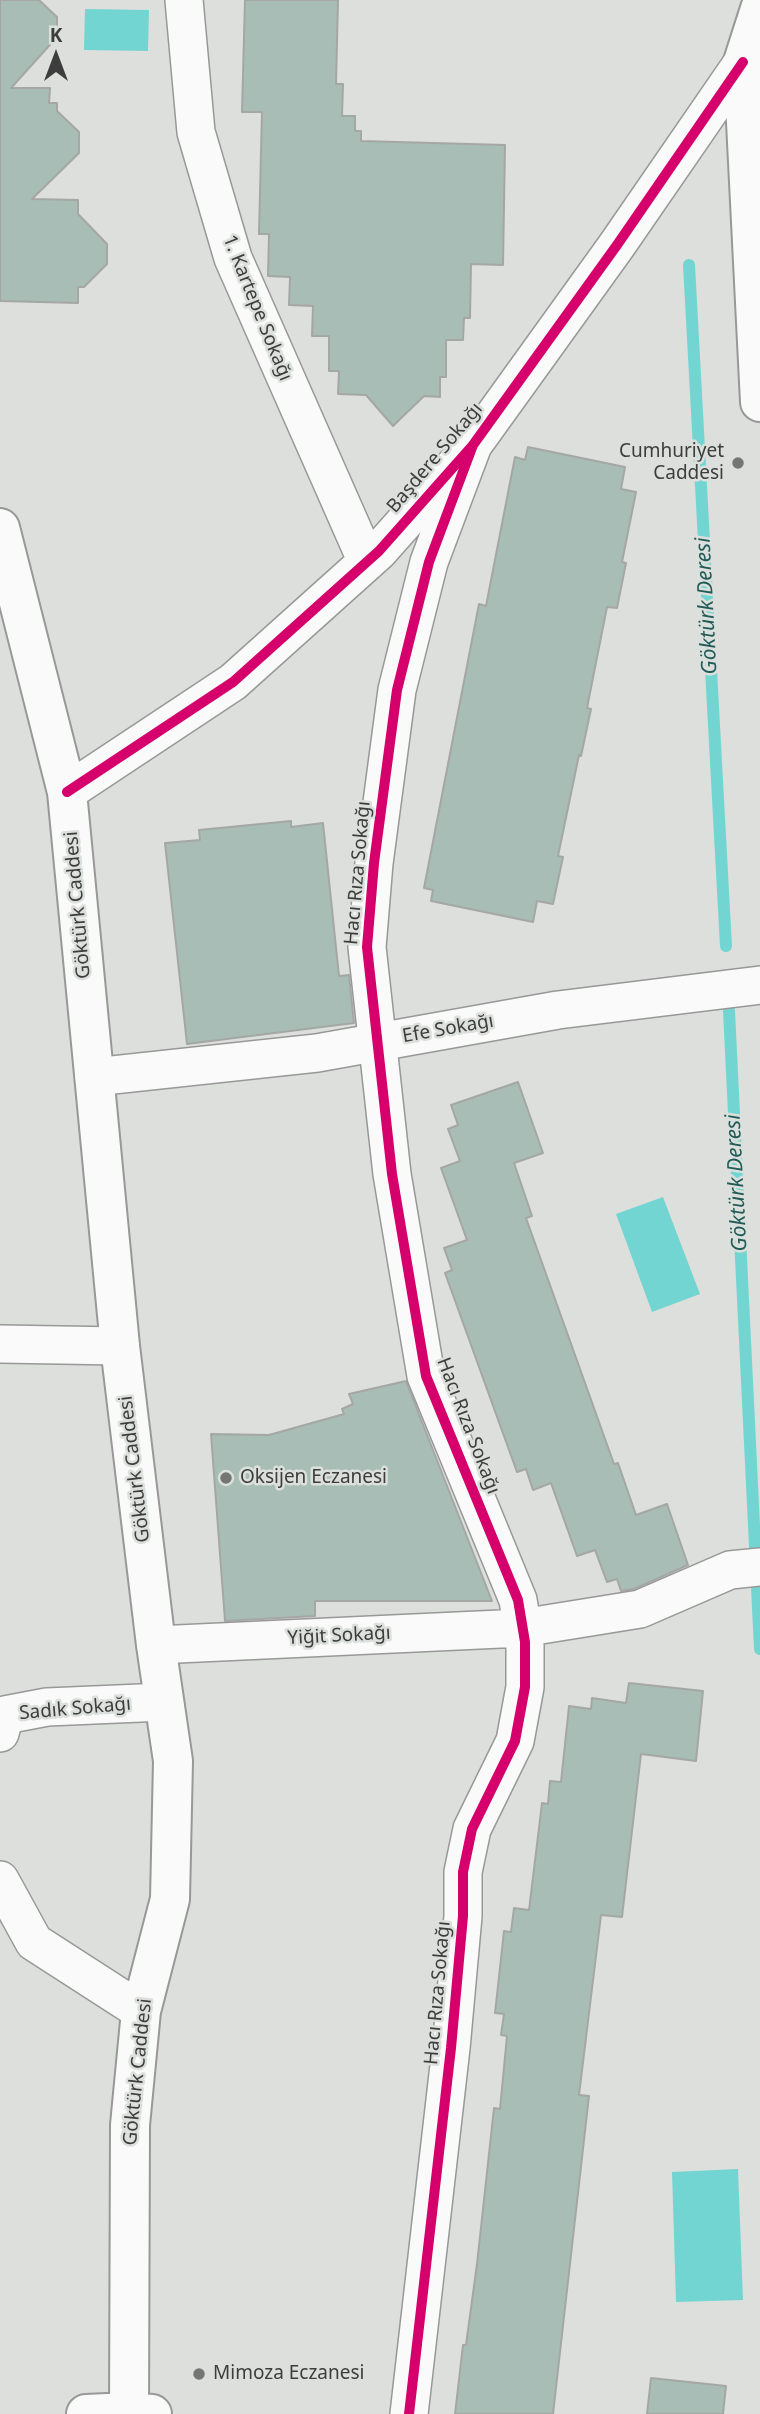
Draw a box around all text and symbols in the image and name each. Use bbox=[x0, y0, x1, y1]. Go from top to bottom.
north arrow bbox=[21, 21, 91, 91]
text: K bbox=[50, 22, 62, 48]
street label: 1. Kartepe Sokağı bbox=[217, 232, 297, 384]
street label: Başdere Sokağı bbox=[382, 398, 488, 518]
place label: Cumhuriyet Caddesi bbox=[619, 441, 724, 485]
marker: Cumhuriyet Caddesi bbox=[730, 455, 746, 471]
water label: Göktürk Deresi bbox=[691, 537, 723, 675]
street label: Hacı Rıza Sokağı bbox=[340, 800, 376, 946]
street label: Göktürk Caddesi bbox=[60, 830, 96, 980]
street label: Efe Sokağı bbox=[401, 1010, 495, 1048]
water label: Göktürk Deresi bbox=[721, 1114, 753, 1252]
street label: Hacı Rıza Sokağı bbox=[432, 1355, 504, 1497]
street label: Göktürk Caddesi bbox=[115, 1394, 155, 1544]
place label: Oksijen Eczanesi bbox=[240, 1467, 387, 1489]
marker: Oksijen Eczanesi bbox=[218, 1470, 234, 1486]
street label: Yiğit Sokağı bbox=[287, 1622, 391, 1650]
street label: Sadık Sokağı bbox=[18, 1693, 132, 1725]
street label: Hacı Rıza Sokağı bbox=[420, 1920, 456, 2066]
street label: Göktürk Caddesi bbox=[119, 1997, 157, 2147]
place label: Mimoza Eczanesi bbox=[213, 2363, 364, 2385]
marker: Mimoza Eczanesi bbox=[191, 2366, 207, 2382]

